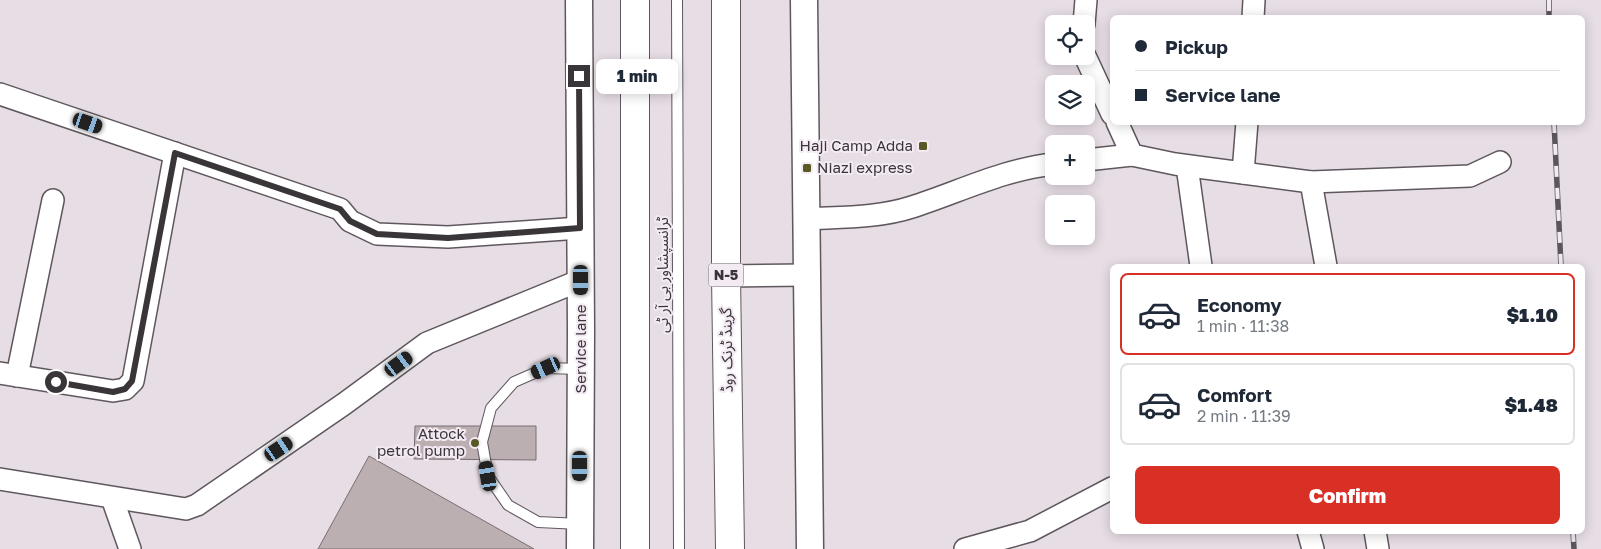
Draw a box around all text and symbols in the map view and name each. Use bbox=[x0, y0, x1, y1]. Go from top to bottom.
map controls bbox=[1045, 15, 1095, 245]
button: locate bbox=[1045, 15, 1095, 65]
text: Pickup bbox=[1165, 35, 1228, 58]
callout: 1 min bbox=[596, 58, 679, 94]
route end bbox=[568, 65, 590, 87]
text: 1 min bbox=[617, 66, 657, 86]
button: layers bbox=[1045, 75, 1095, 125]
text: Service lane bbox=[1165, 83, 1280, 106]
car bbox=[71, 111, 104, 135]
button: + bbox=[1045, 135, 1095, 185]
place label: Haji Camp Adda bbox=[800, 136, 913, 154]
marker: Haji Camp Adda bbox=[917, 140, 929, 152]
place label: Niazi express bbox=[817, 158, 913, 176]
marker: Niazi express bbox=[801, 162, 813, 174]
button: − bbox=[1045, 195, 1095, 245]
street label: ٹرانسپشاور بی آر ٹی bbox=[653, 216, 673, 333]
road number: N-5 bbox=[708, 264, 744, 286]
car bbox=[573, 265, 588, 295]
icon: car bbox=[1137, 292, 1182, 337]
text: Economy bbox=[1197, 293, 1282, 316]
text: $1.10 bbox=[1506, 303, 1558, 326]
street label: Service lane bbox=[571, 304, 589, 393]
street label: گرینڈ ٹرنک روڈ bbox=[716, 307, 737, 393]
text: 1 min · 11:38 bbox=[1197, 316, 1289, 336]
car bbox=[382, 349, 415, 379]
car bbox=[529, 355, 562, 381]
route start bbox=[45, 371, 67, 393]
icon: car bbox=[1137, 382, 1182, 427]
text: Comfort bbox=[1197, 383, 1272, 406]
text: $1.48 bbox=[1504, 393, 1558, 416]
text: 2 min · 11:39 bbox=[1197, 406, 1291, 426]
place label: Attock petrol pump bbox=[377, 424, 466, 459]
car bbox=[262, 434, 295, 464]
marker: Attock petrol pump bbox=[469, 437, 481, 449]
car bbox=[572, 451, 587, 481]
car bbox=[478, 460, 497, 492]
button: Confirm bbox=[1135, 466, 1560, 524]

